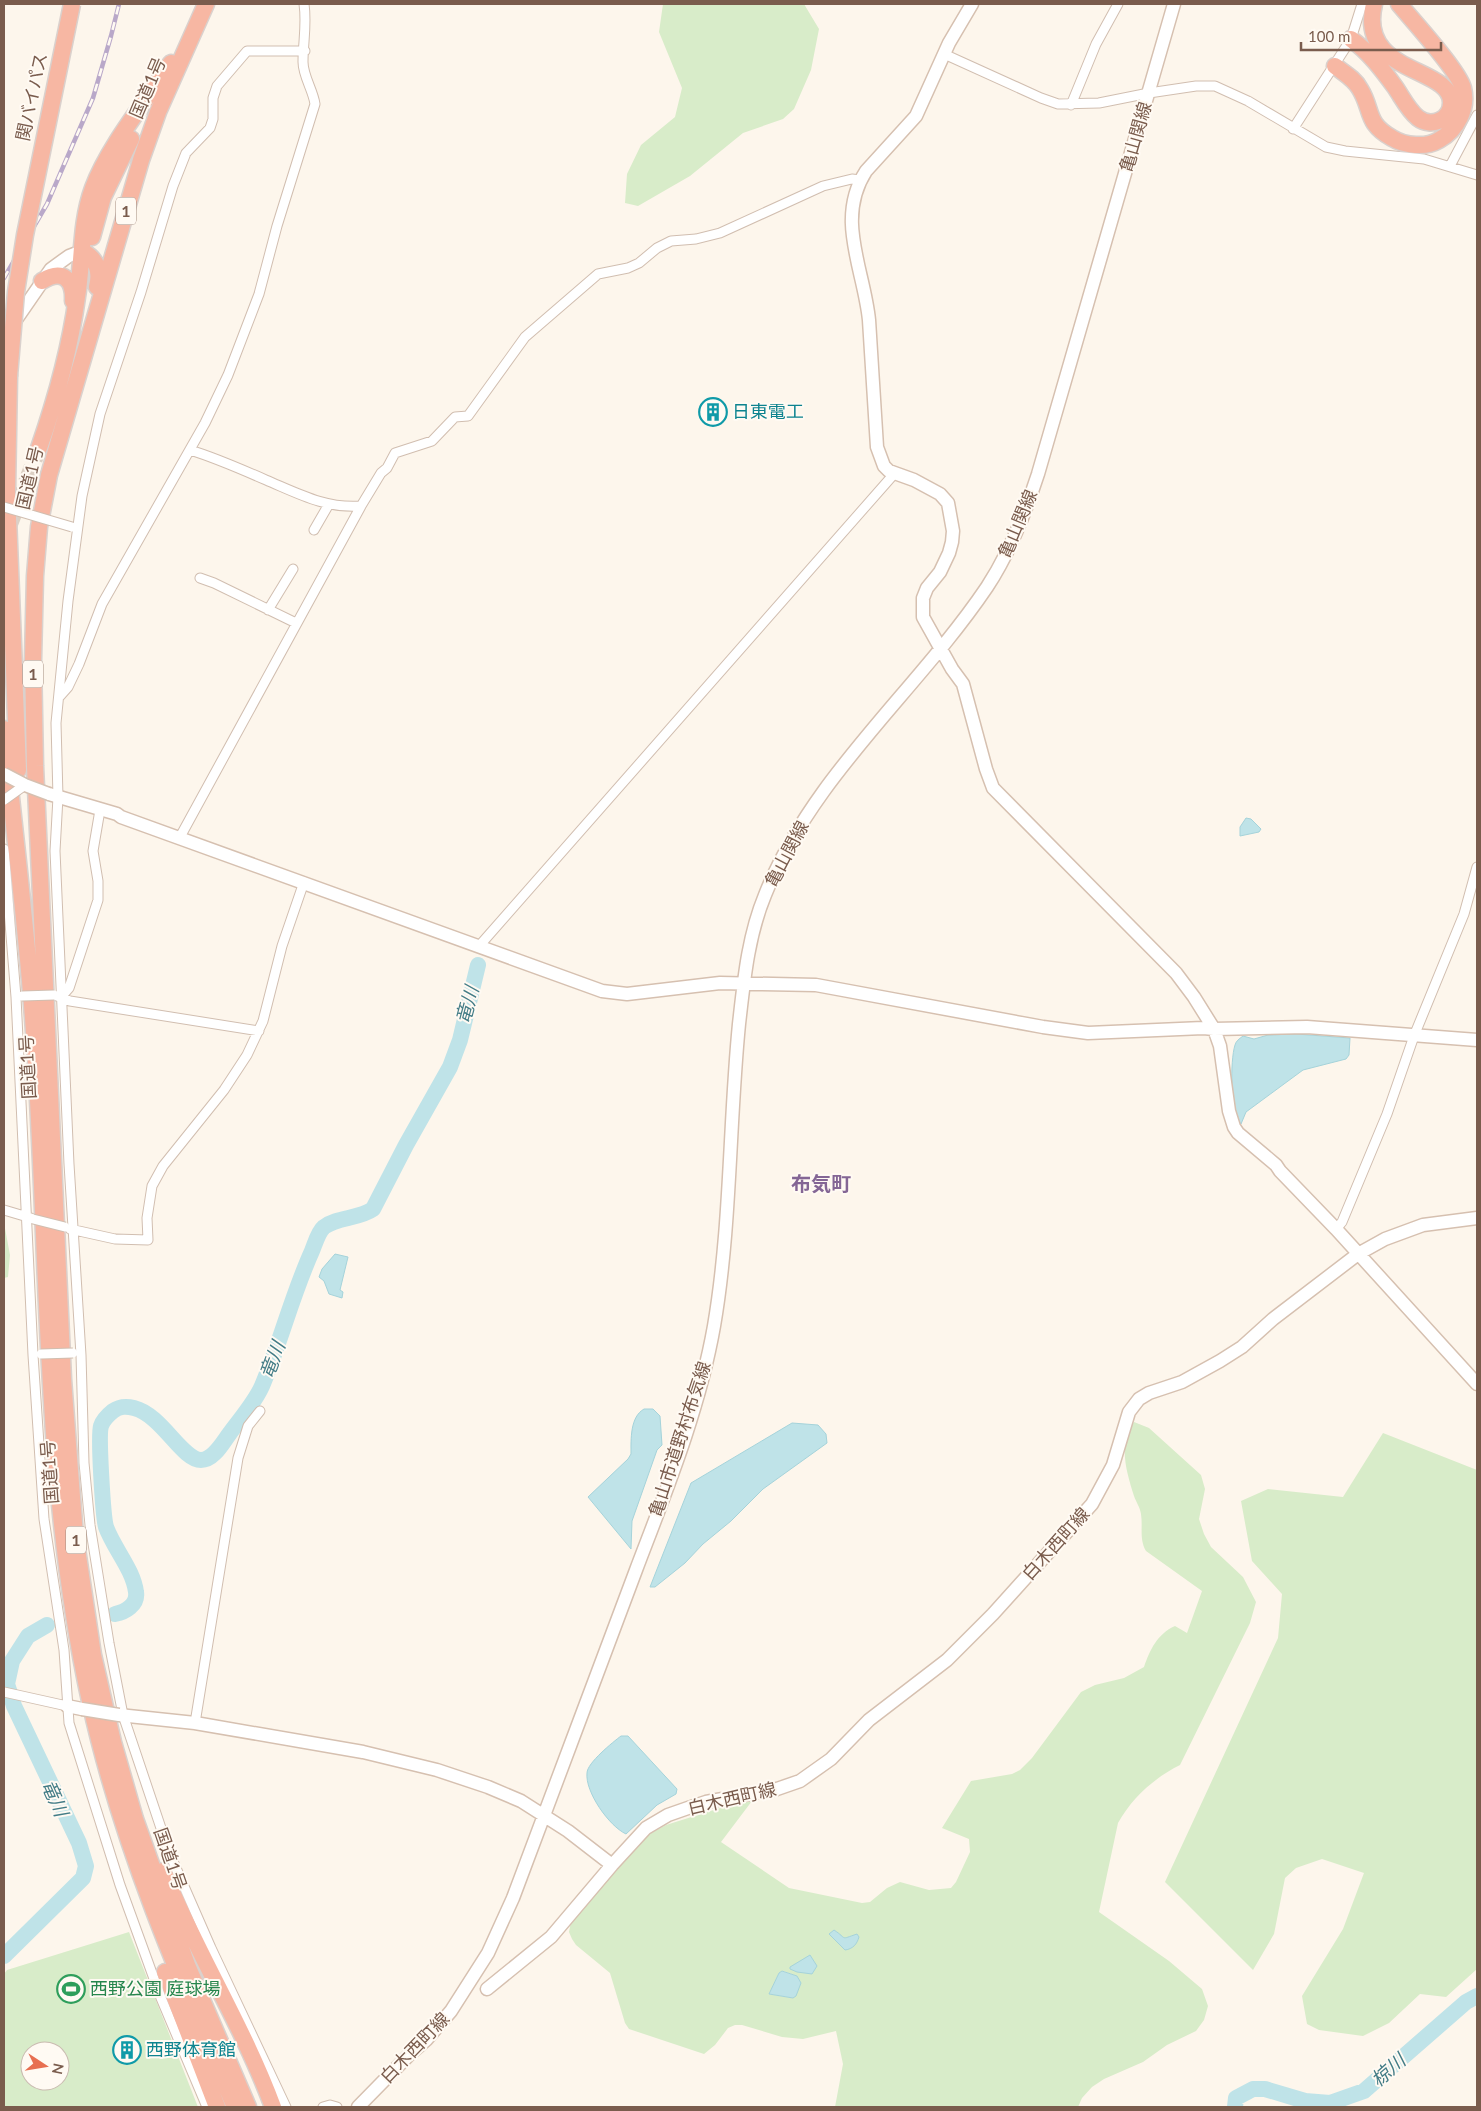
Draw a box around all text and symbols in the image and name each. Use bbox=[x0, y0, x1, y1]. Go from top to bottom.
scale bar bbox=[1301, 20, 1441, 52]
text: 100 m bbox=[1308, 27, 1350, 45]
street label: 関バイパス bbox=[11, 51, 51, 143]
street label: 国道1号 bbox=[124, 54, 170, 122]
street label: 亀山関線 bbox=[1115, 99, 1156, 174]
road number: 1 bbox=[116, 198, 136, 225]
building icon: 日東電工 bbox=[698, 397, 728, 427]
place label: 日東電工 bbox=[732, 400, 804, 422]
street label: 国道1号 bbox=[11, 444, 47, 512]
street label: 亀山関線 bbox=[993, 486, 1041, 561]
road number: 1 bbox=[23, 661, 43, 688]
street label: 亀山関線 bbox=[760, 817, 813, 890]
water label: 竜川 bbox=[450, 982, 483, 1026]
street label: 国道1号 bbox=[14, 1034, 40, 1100]
district label: 布気町 bbox=[791, 1171, 851, 1195]
water label: 竜川 bbox=[254, 1336, 290, 1382]
street label: 亀山市道野村布気線 bbox=[644, 1358, 715, 1519]
street label: 国道1号 bbox=[36, 1439, 62, 1505]
street label: 白木西町線 bbox=[1017, 1503, 1094, 1584]
road number: 1 bbox=[66, 1526, 86, 1554]
water label: 竜川 bbox=[37, 1776, 75, 1822]
street label: 白木西町線 bbox=[685, 1777, 778, 1819]
street label: 国道1号 bbox=[150, 1825, 192, 1893]
sports icon: 西野公園 庭球場 bbox=[56, 1974, 86, 2004]
place label: 西野公園 庭球場 bbox=[90, 1977, 221, 1999]
street label: 白木西町線 bbox=[375, 2007, 453, 2087]
building icon: 西野体育館 bbox=[112, 2035, 142, 2065]
place label: 西野体育館 bbox=[146, 2038, 236, 2060]
north arrow bbox=[20, 2041, 70, 2091]
water label: 椋川 bbox=[1366, 2047, 1411, 2091]
text: N bbox=[49, 2062, 68, 2076]

